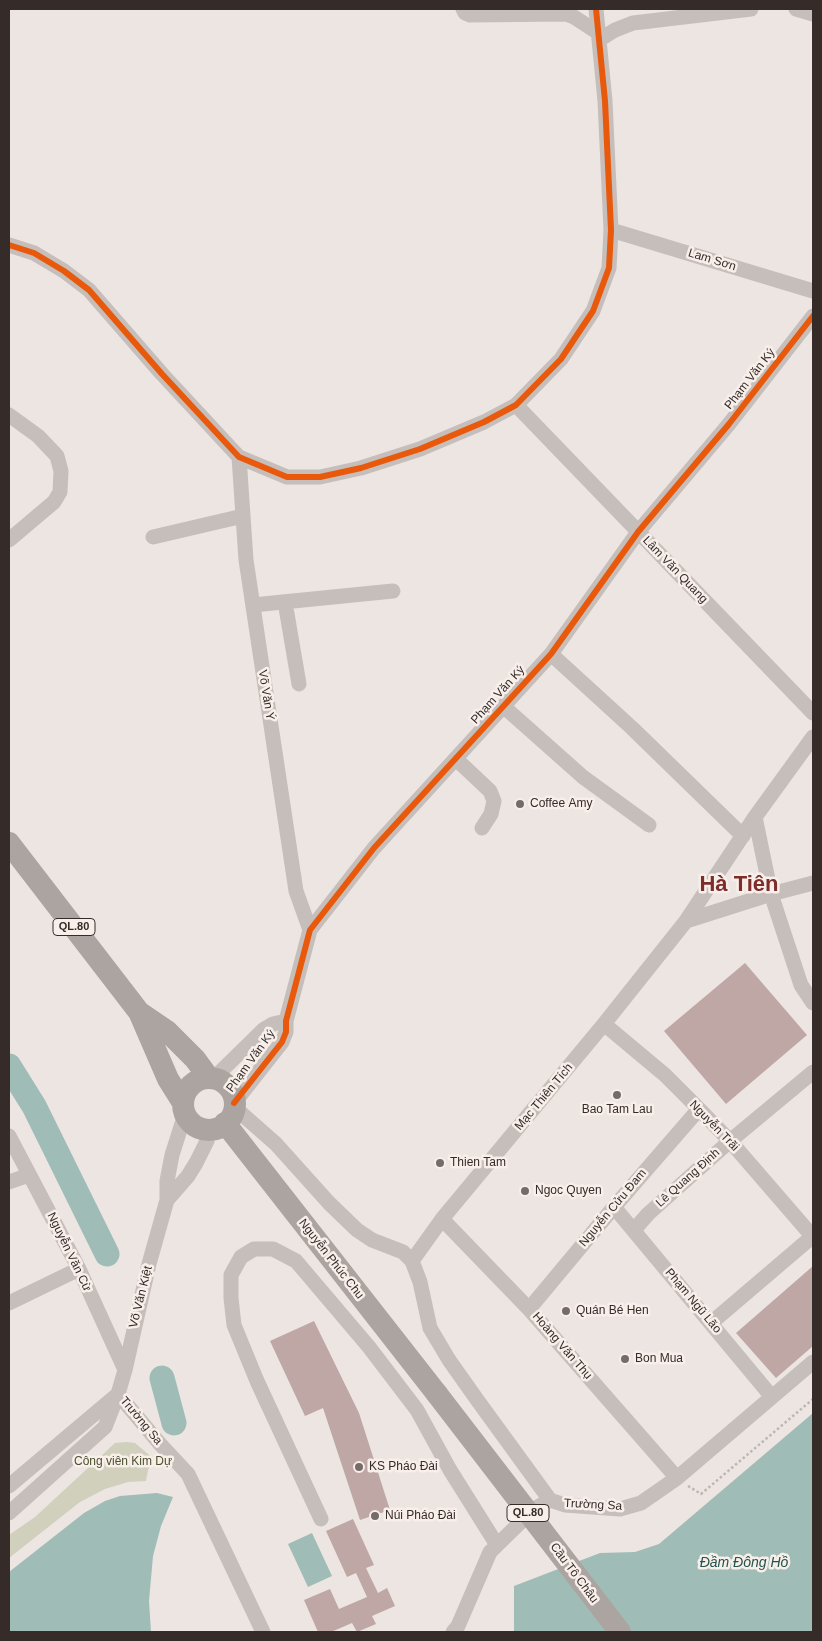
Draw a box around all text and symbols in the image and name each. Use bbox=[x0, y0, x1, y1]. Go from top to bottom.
street label: Lam Sơn bbox=[686, 246, 738, 274]
street label: Phạm Văn Ký bbox=[722, 346, 778, 412]
street label: Lâm Văn Quang bbox=[639, 534, 711, 606]
street label: Phạm Văn Ký bbox=[468, 663, 528, 727]
street label: Võ Văn Ý bbox=[255, 669, 277, 721]
place label: Coffee Amy bbox=[530, 797, 592, 811]
marker: Coffee Amy bbox=[514, 798, 526, 810]
district label: Hà Tiên bbox=[699, 872, 779, 898]
road number: QL.80 bbox=[53, 919, 95, 936]
street label: Phạm Văn Ký bbox=[224, 1027, 278, 1095]
street label: Mạc Thiên Tích bbox=[512, 1061, 576, 1133]
marker: Bao Tam Lau bbox=[611, 1089, 623, 1101]
street label: Nguyễn Trãi bbox=[686, 1098, 742, 1154]
place label: Bao Tam Lau bbox=[582, 1103, 652, 1117]
street label: Lê Quang Định bbox=[653, 1146, 723, 1210]
place label: Thien Tam bbox=[450, 1156, 506, 1170]
marker: Thien Tam bbox=[434, 1157, 446, 1169]
street label: Nguyễn Cửu Đam bbox=[576, 1166, 650, 1250]
place label: Ngoc Quyen bbox=[535, 1184, 602, 1198]
marker: Ngoc Quyen bbox=[519, 1185, 531, 1197]
street label: Nguyễn Văn Cừ bbox=[44, 1210, 94, 1294]
street label: Nguyễn Phúc Chu bbox=[295, 1216, 367, 1302]
street label: Võ Văn Kiệt bbox=[126, 1265, 156, 1329]
street label: Phạm Ngũ Lão bbox=[662, 1266, 724, 1336]
place label: Quán Bé Hen bbox=[576, 1304, 649, 1318]
marker: Quán Bé Hen bbox=[560, 1305, 572, 1317]
street label: Hoàng Văn Thụ bbox=[529, 1310, 595, 1382]
place label: Bon Mua bbox=[635, 1352, 683, 1366]
marker: Bon Mua bbox=[619, 1353, 631, 1365]
street label: Trường Sa bbox=[117, 1394, 165, 1448]
park label: Công viên Kim Dự bbox=[74, 1455, 172, 1469]
place label: KS Pháo Đài bbox=[369, 1460, 438, 1474]
marker: KS Pháo Đài bbox=[353, 1461, 365, 1473]
street label: Trường Sa bbox=[564, 1496, 622, 1514]
road number: QL.80 bbox=[507, 1505, 549, 1522]
place label: Núi Pháo Đài bbox=[385, 1509, 456, 1523]
marker: Núi Pháo Đài bbox=[369, 1510, 381, 1522]
street label: Cầu Tô Châu bbox=[547, 1540, 601, 1606]
water label: Đầm Đông Hồ bbox=[700, 1555, 788, 1571]

